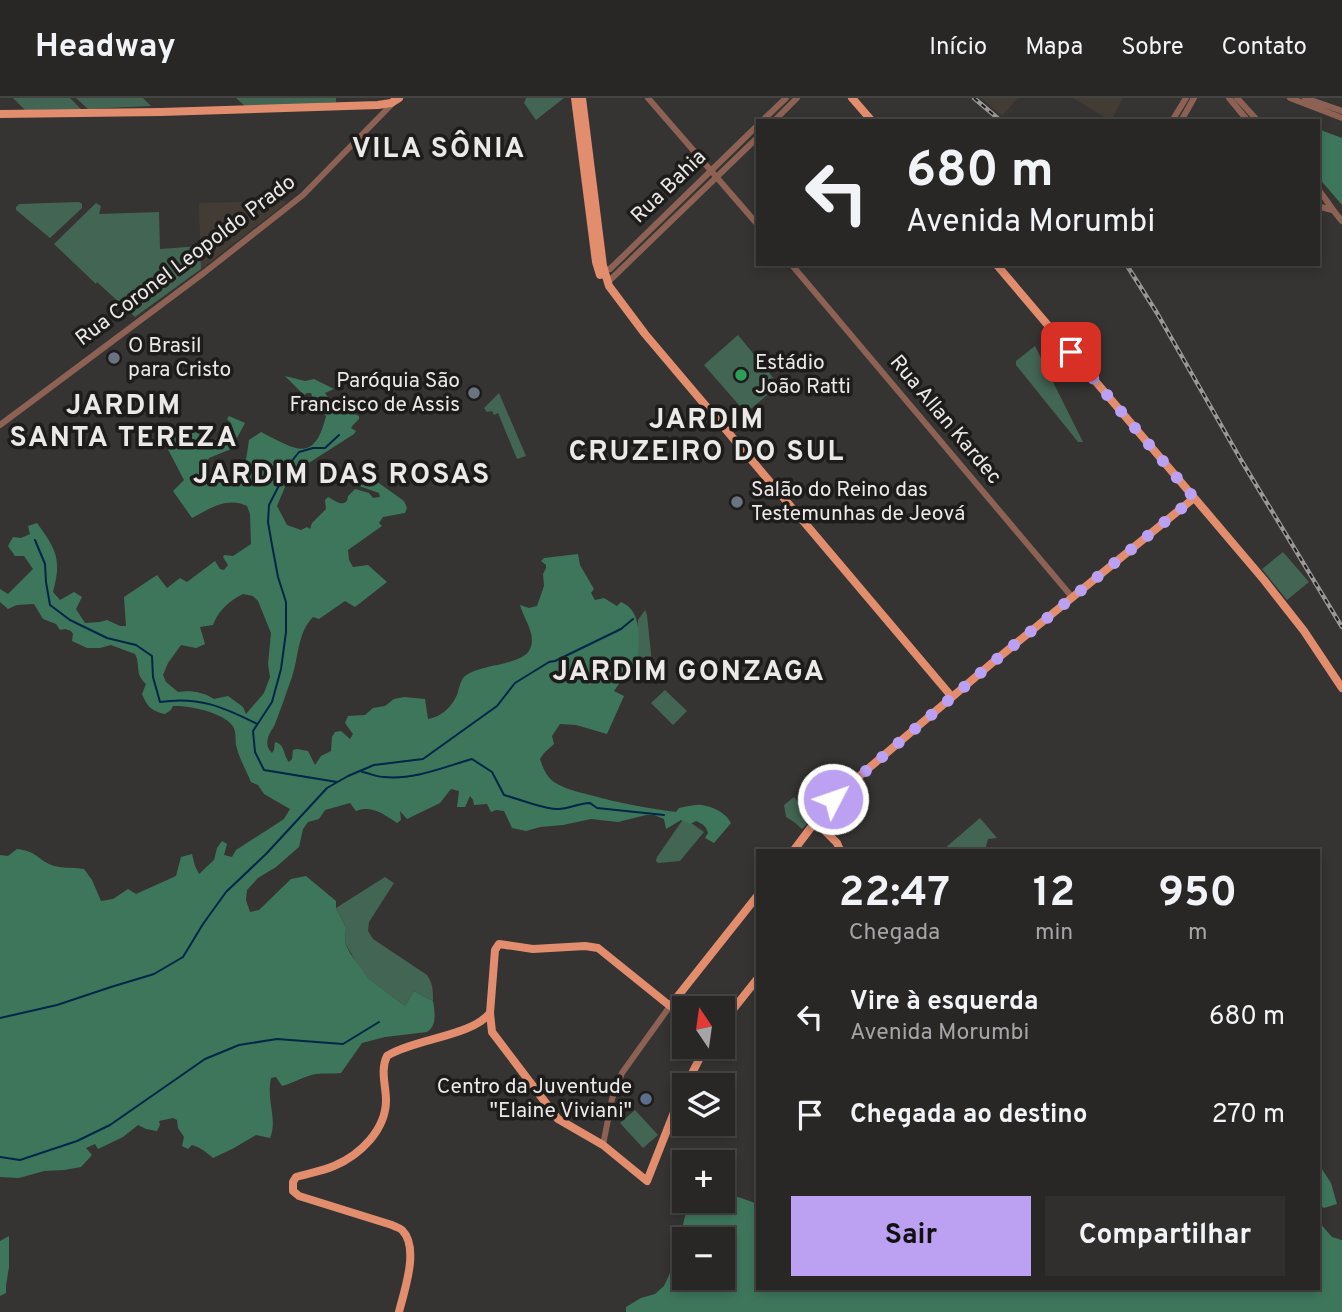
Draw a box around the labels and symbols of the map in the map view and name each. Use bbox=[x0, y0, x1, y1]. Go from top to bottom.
district label: VILA SÔNIA bbox=[352, 130, 526, 168]
street label: Rua Bahia bbox=[626, 144, 712, 230]
street label: Rua Coronel Leopoldo Prado bbox=[71, 169, 301, 353]
pin bbox=[1041, 322, 1101, 382]
place label: O Brasil para Cristo bbox=[128, 333, 231, 384]
marker: O Brasil para Cristo bbox=[106, 350, 122, 366]
place label: Estádio João Ratti bbox=[755, 350, 851, 401]
street label: Rua Allan Kardec bbox=[883, 350, 1007, 490]
marker: Estádio João Ratti bbox=[733, 367, 749, 383]
place label: Paróquia São Francisco de Assis bbox=[290, 368, 460, 419]
marker: Paróquia São Francisco de Assis bbox=[466, 385, 482, 401]
district label: JARDIM SANTA TEREZA bbox=[9, 389, 239, 457]
district label: JARDIM CRUZEIRO DO SUL bbox=[569, 403, 845, 471]
district label: JARDIM DAS ROSAS bbox=[193, 458, 491, 494]
place label: Salão do Reino das Testemunhas de Jeová bbox=[751, 477, 965, 528]
marker: Salão do Reino das Testemunhas de Jeová bbox=[729, 494, 745, 510]
district label: JARDIM GONZAGA bbox=[552, 655, 826, 691]
position arrow bbox=[796, 762, 870, 836]
north arrow bbox=[672, 996, 735, 1059]
place label: Centro da Juventude "Elaine Viviani" bbox=[437, 1074, 632, 1125]
marker: Centro da Juventude "Elaine Viviani" bbox=[638, 1091, 654, 1107]

